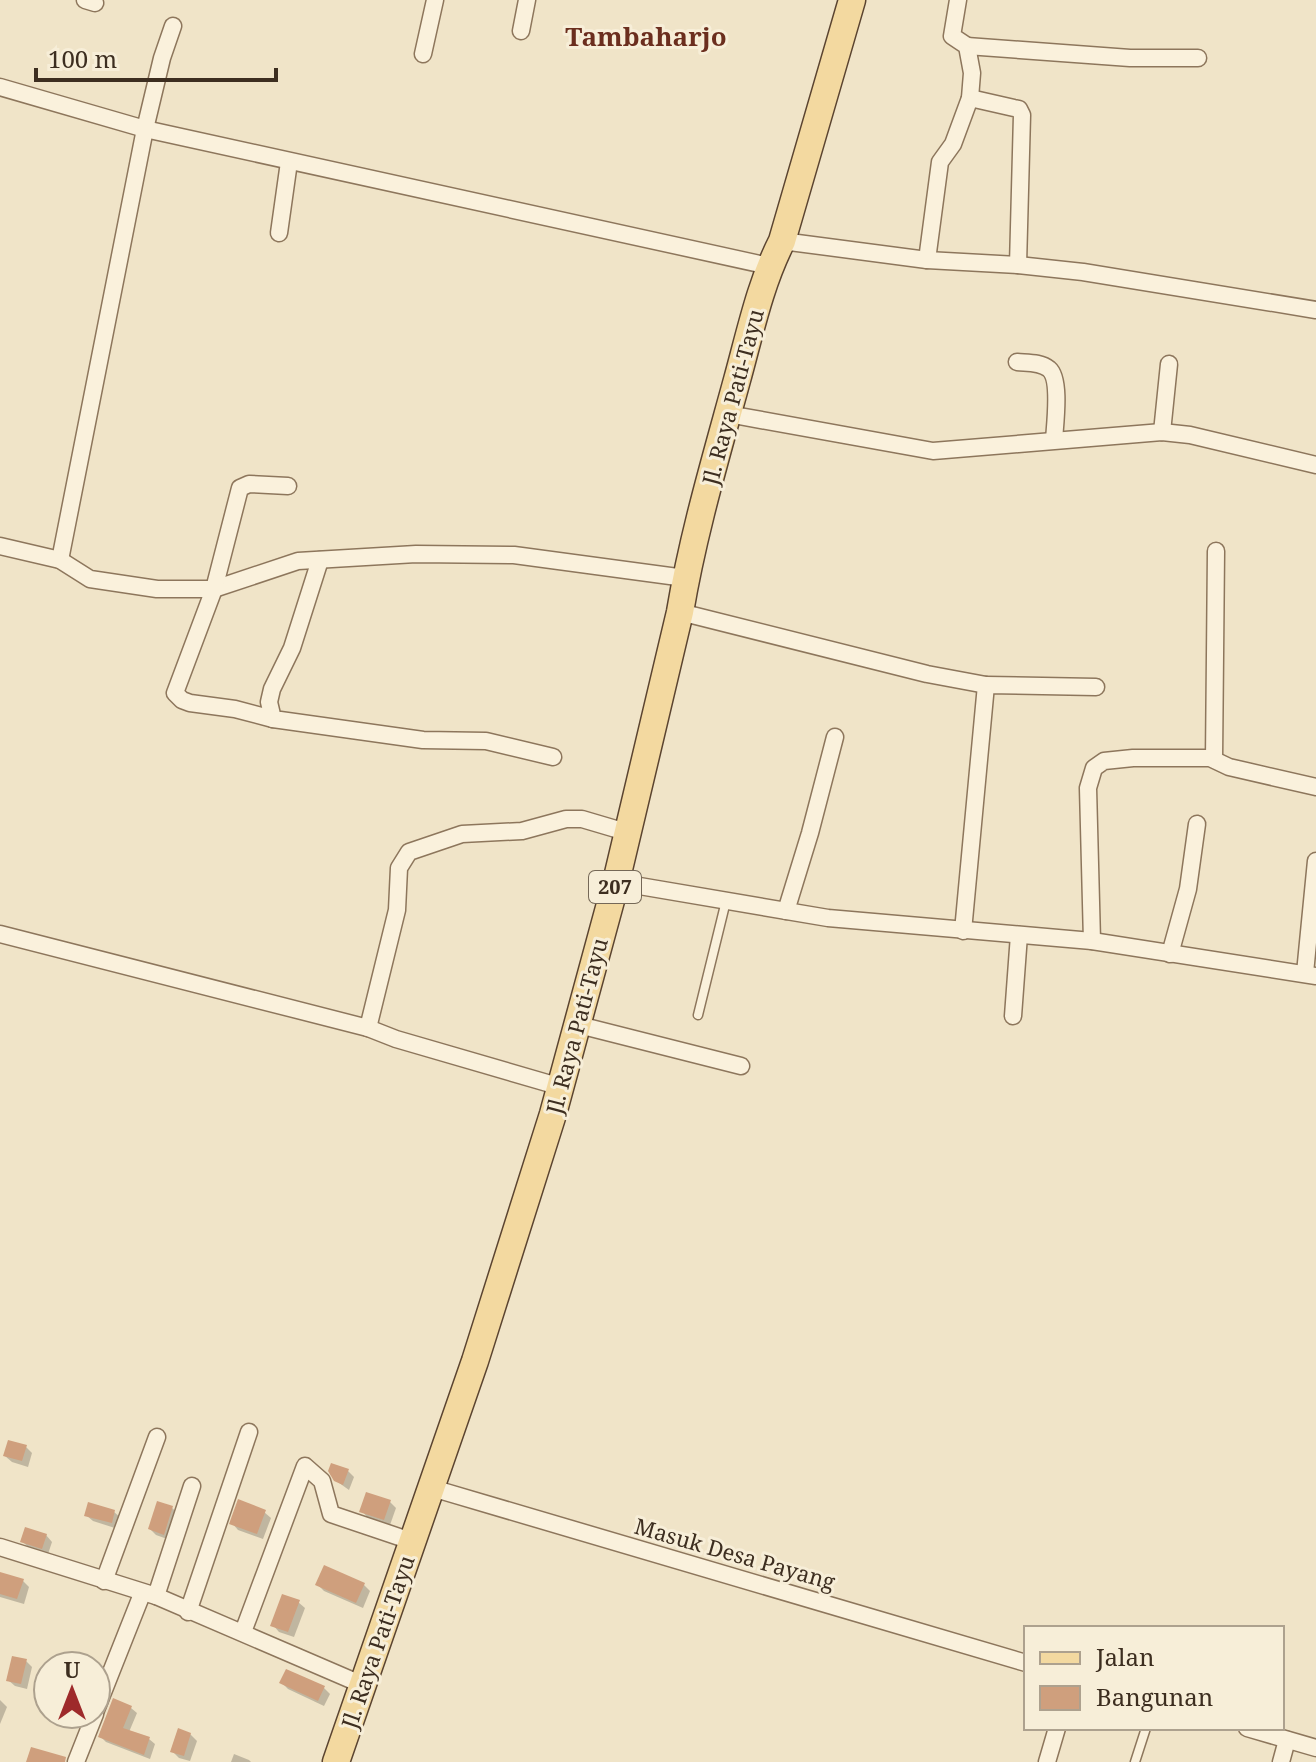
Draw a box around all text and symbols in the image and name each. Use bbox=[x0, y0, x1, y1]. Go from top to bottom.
district label: Tambaharjo bbox=[565, 18, 727, 54]
scale bar bbox=[36, 32, 276, 82]
text: 100 m bbox=[48, 42, 117, 75]
street label: Jl. Raya Pati-Tayu bbox=[694, 305, 770, 489]
road number: 207 bbox=[589, 871, 641, 903]
street label: Jl. Raya Pati-Tayu bbox=[538, 934, 614, 1118]
street label: Masuk Desa Payang bbox=[631, 1510, 839, 1596]
street label: Jl. Raya Pati-Tayu bbox=[333, 1551, 421, 1733]
legend bbox=[1024, 1626, 1284, 1730]
text: Jalan bbox=[1095, 1640, 1155, 1673]
north arrow bbox=[32, 1650, 112, 1730]
text: U bbox=[64, 1654, 81, 1684]
text: Bangunan bbox=[1096, 1680, 1213, 1713]

